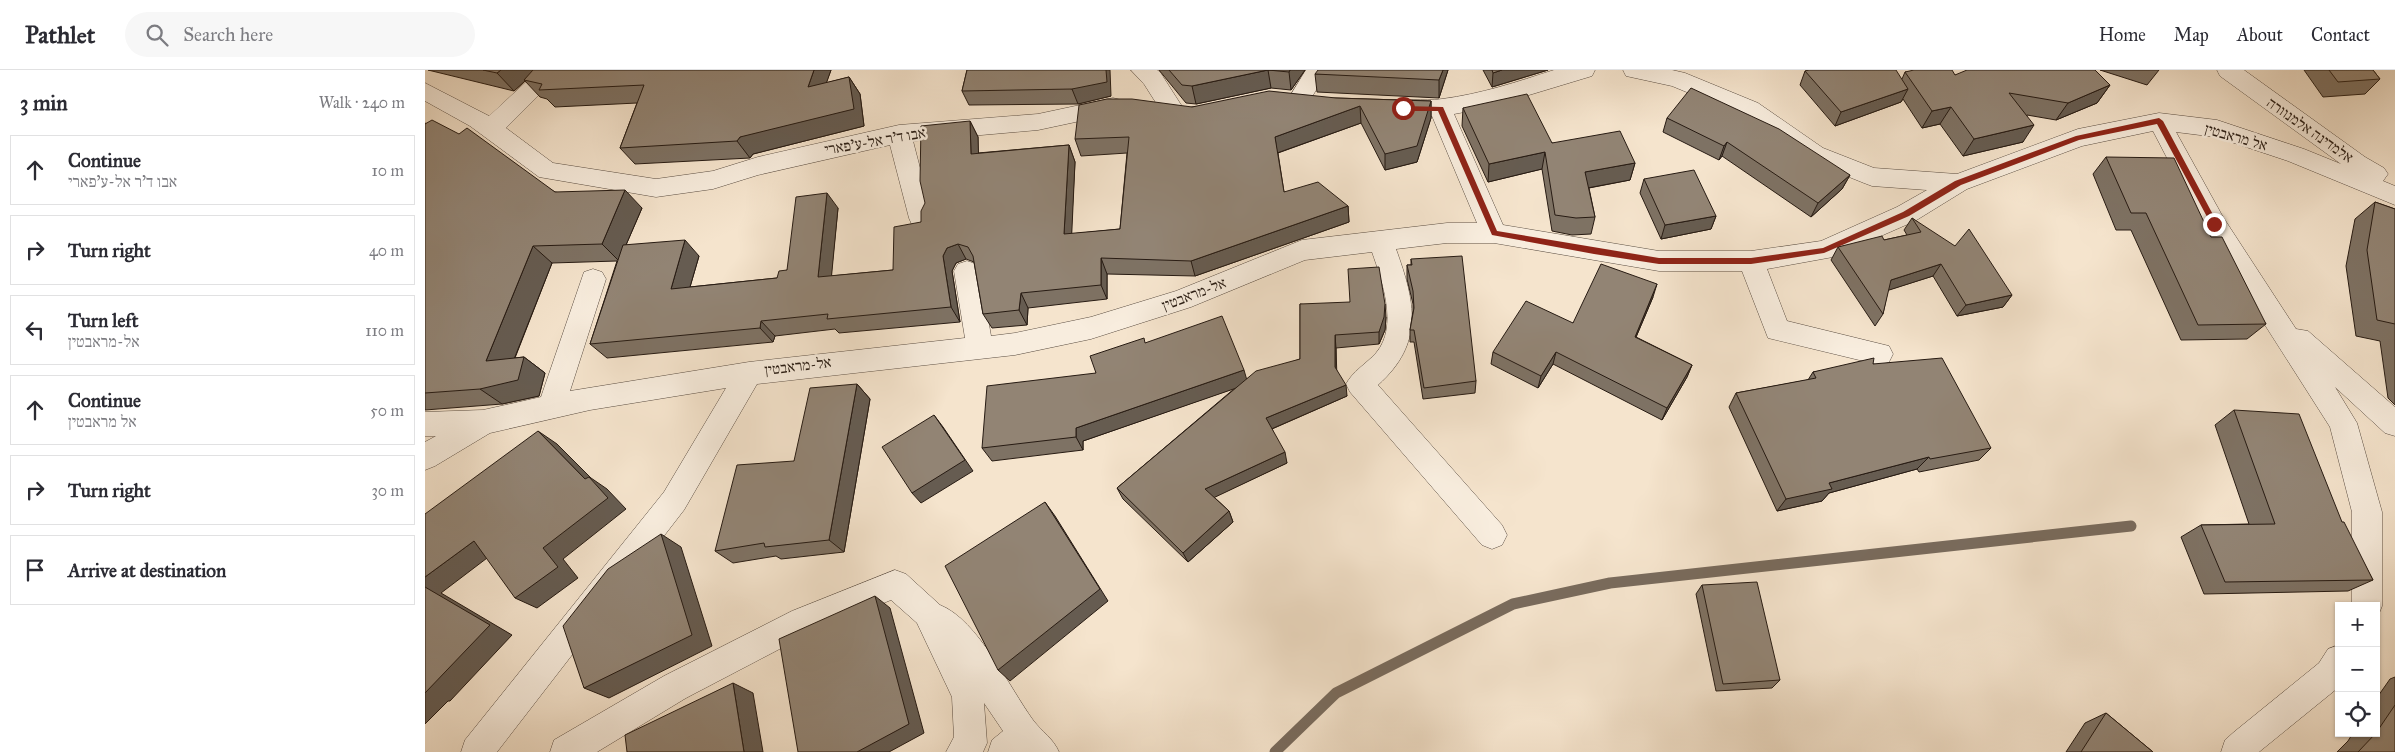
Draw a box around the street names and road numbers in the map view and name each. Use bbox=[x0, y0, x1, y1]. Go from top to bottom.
street label: אלמדינה אלמנוורה bbox=[2263, 93, 2357, 167]
street label: אל מראבטין bbox=[2203, 119, 2269, 155]
street label: אבו ד'ר אל-ע'פארי bbox=[823, 123, 927, 159]
street label: אל-מראבטין bbox=[1159, 274, 1229, 314]
street label: אל-מראבטין bbox=[763, 353, 833, 379]

